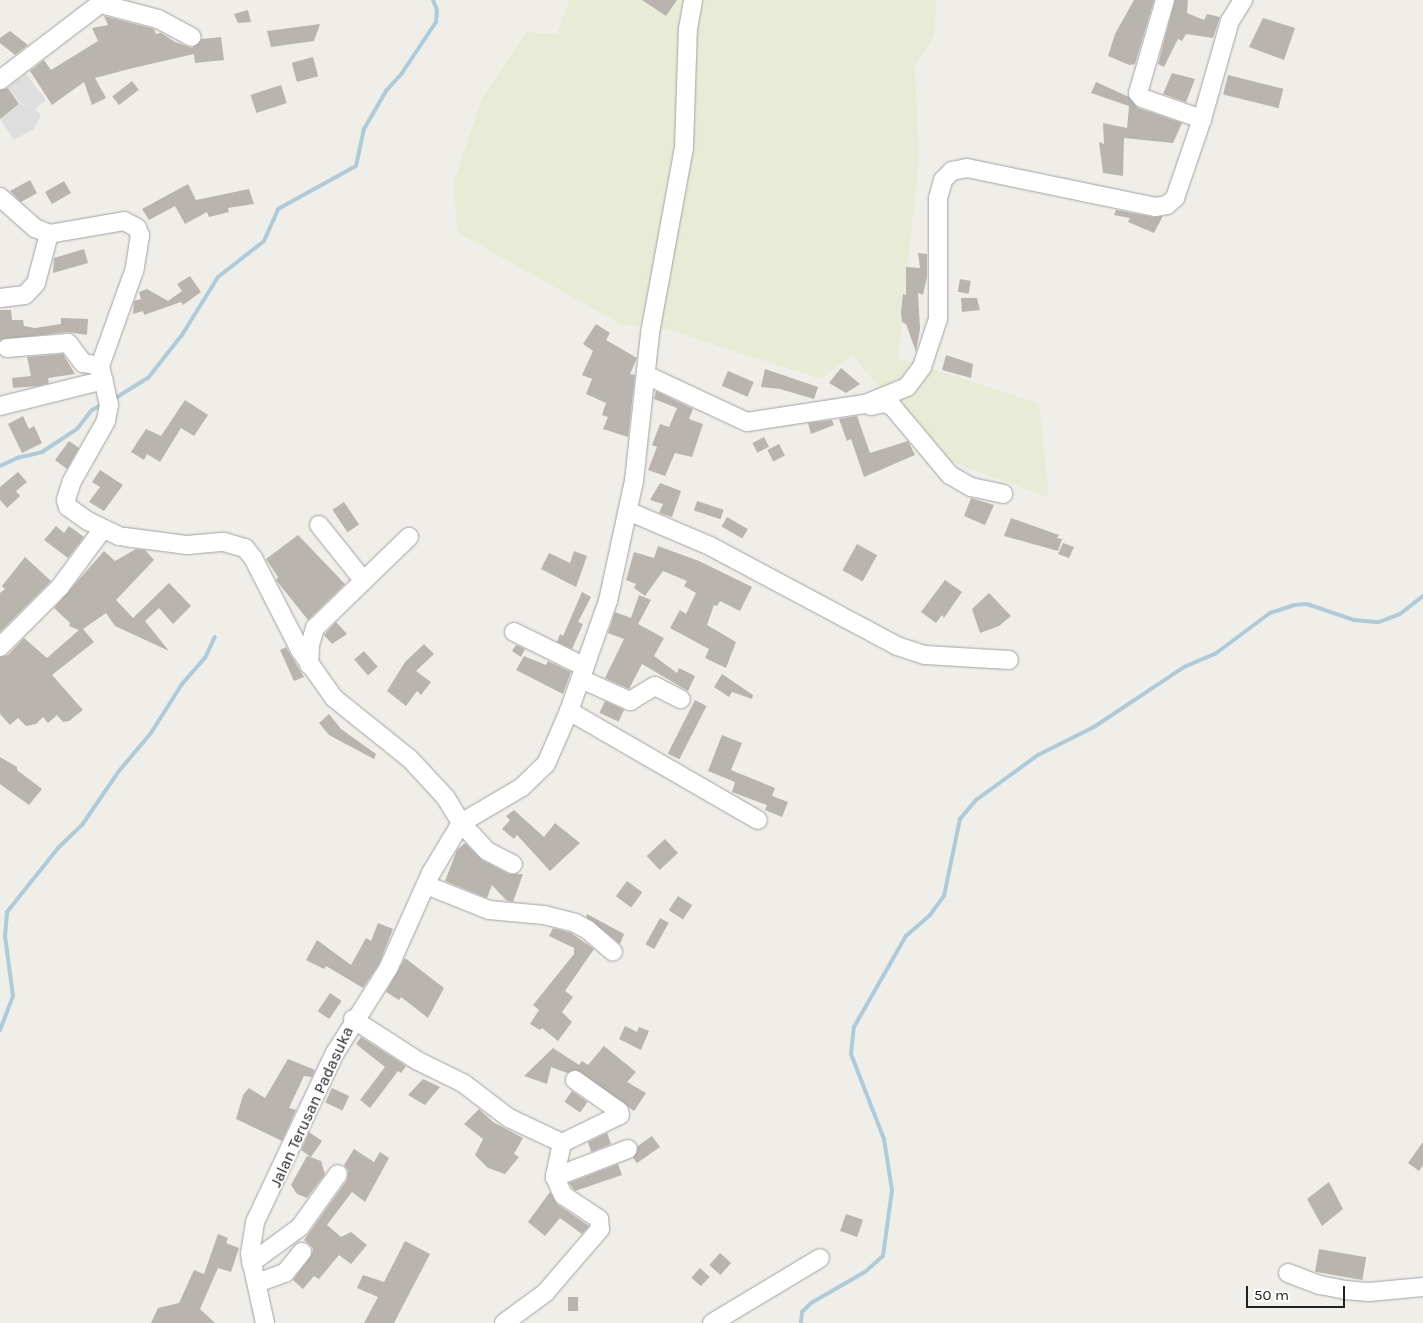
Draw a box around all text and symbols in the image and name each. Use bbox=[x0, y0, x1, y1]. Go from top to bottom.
street label: Jalan Terusan Padasuka bbox=[266, 1024, 358, 1190]
scale bar bbox=[1248, 1276, 1347, 1308]
text: 50 m bbox=[1254, 1286, 1289, 1304]

